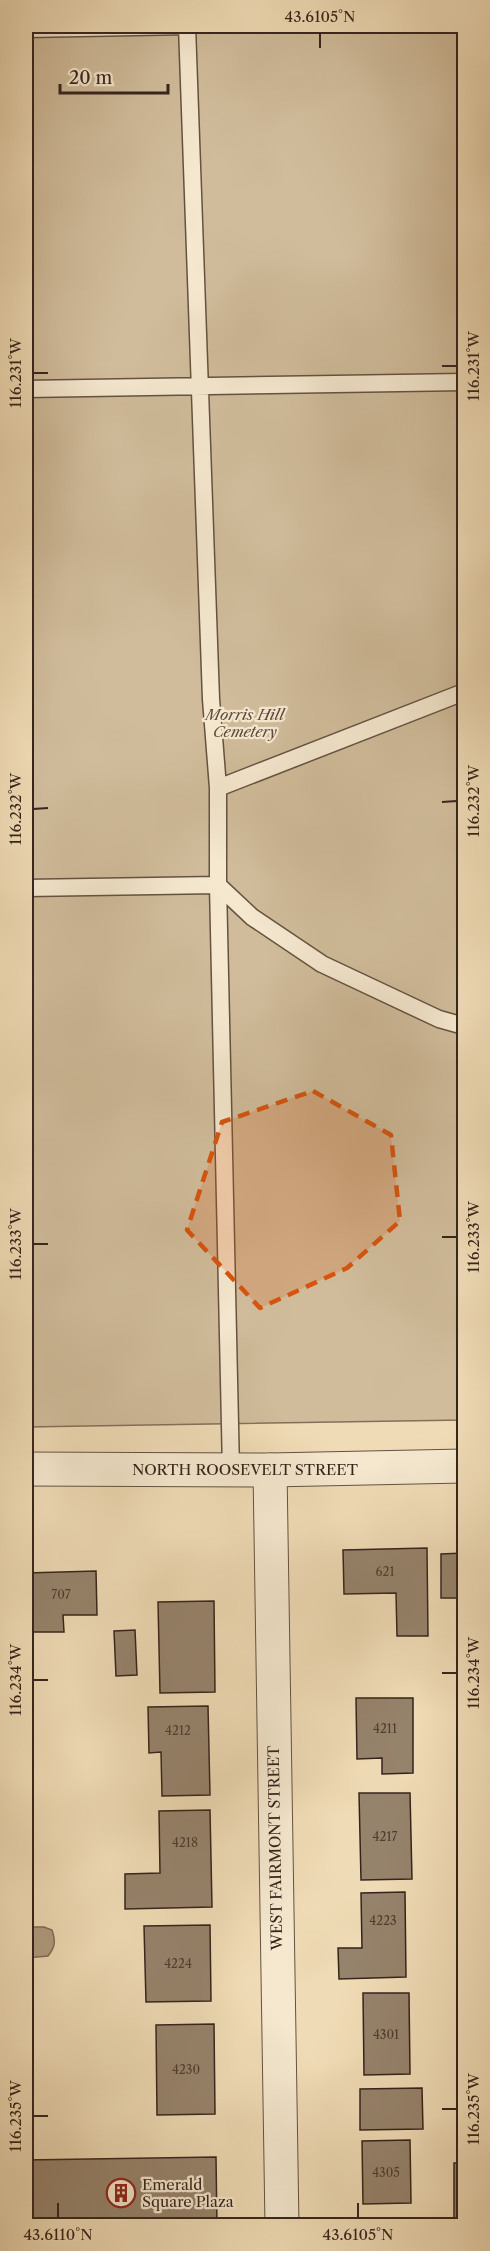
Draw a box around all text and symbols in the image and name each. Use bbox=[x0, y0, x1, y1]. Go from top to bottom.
text: 43.6105°N bbox=[285, 7, 355, 26]
scale bar bbox=[60, 57, 168, 95]
text: 20 m bbox=[69, 67, 113, 89]
text: 116.231°W bbox=[464, 331, 483, 401]
text: 116.231°W bbox=[6, 338, 25, 408]
park label: Morris Hill Cemetery bbox=[204, 705, 287, 741]
text: 116.232°W bbox=[464, 764, 483, 837]
text: 116.232°W bbox=[6, 772, 25, 845]
text: 116.233°W bbox=[464, 1200, 483, 1273]
text: 116.233°W bbox=[6, 1207, 25, 1280]
street label: NORTH ROOSEVELT STREET bbox=[132, 1460, 359, 1479]
house number: 621 bbox=[376, 1564, 394, 1579]
house number: 707 bbox=[51, 1587, 71, 1602]
text: 116.234°W bbox=[464, 1636, 483, 1709]
text: 116.234°W bbox=[6, 1643, 25, 1716]
house number: 4211 bbox=[373, 1721, 397, 1736]
house number: 4212 bbox=[165, 1723, 191, 1738]
street label: WEST FAIRMONT STREET bbox=[264, 1745, 286, 1952]
house number: 4217 bbox=[373, 1829, 397, 1844]
house number: 4218 bbox=[172, 1835, 198, 1850]
house number: 4223 bbox=[369, 1913, 397, 1928]
house number: 4224 bbox=[164, 1956, 192, 1971]
house number: 4301 bbox=[373, 2027, 399, 2042]
house number: 4230 bbox=[172, 2062, 200, 2077]
text: 116.235°W bbox=[464, 2073, 483, 2145]
text: 116.235°W bbox=[6, 2080, 25, 2152]
house number: 4305 bbox=[372, 2165, 400, 2180]
place label: Emerald Square Plaza bbox=[142, 2175, 234, 2211]
building icon: Emerald Square Plaza bbox=[105, 2177, 137, 2209]
text: 43.6110°N bbox=[23, 2225, 93, 2244]
text: 43.6105°N bbox=[323, 2225, 393, 2244]

